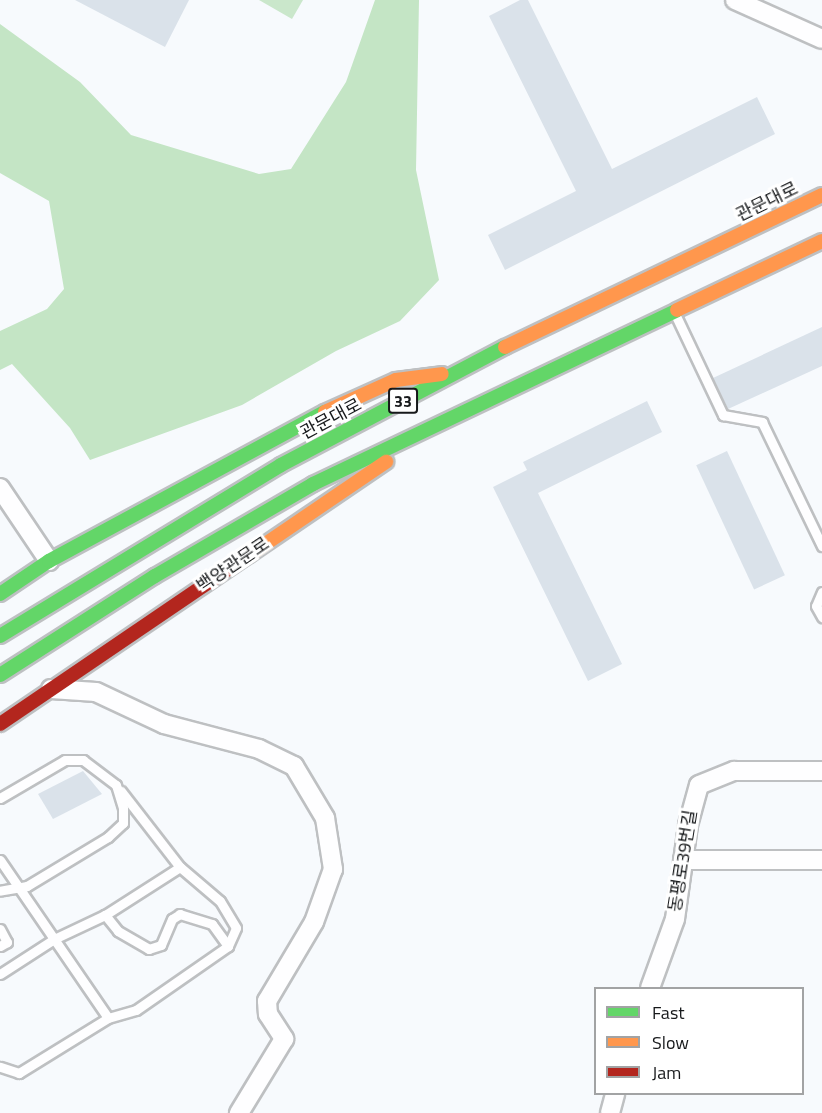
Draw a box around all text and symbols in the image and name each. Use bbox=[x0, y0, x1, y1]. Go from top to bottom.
street label: 관문대로 bbox=[732, 178, 802, 226]
road number: 33 bbox=[388, 388, 418, 414]
street label: 관문대로 bbox=[297, 394, 365, 444]
street label: 백양관문로 bbox=[193, 533, 273, 597]
street label: 동평로39번길 bbox=[664, 808, 702, 914]
legend bbox=[594, 987, 804, 1095]
text: Fast bbox=[652, 999, 685, 1026]
text: Slow bbox=[652, 1029, 689, 1056]
text: Jam bbox=[652, 1059, 681, 1086]

